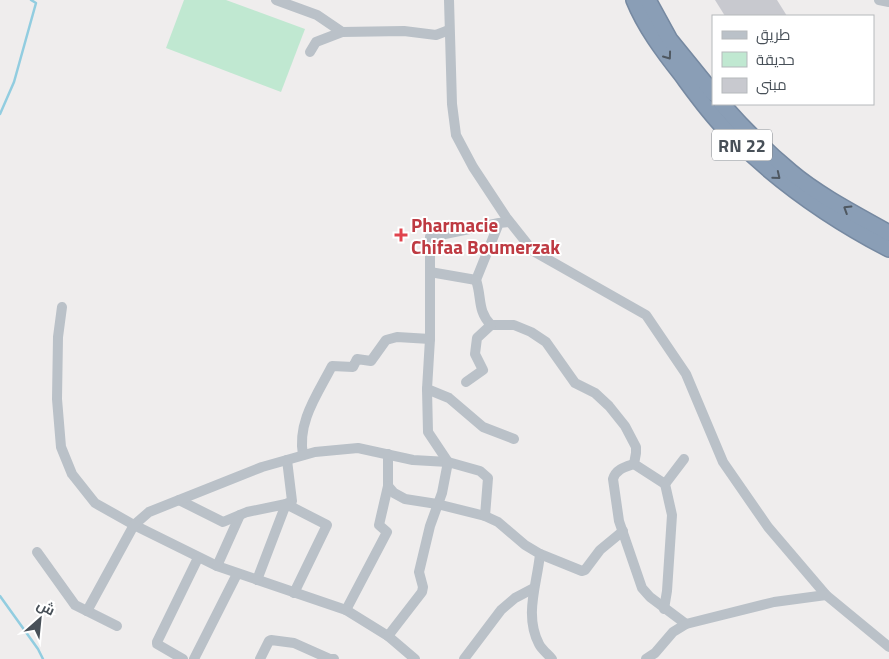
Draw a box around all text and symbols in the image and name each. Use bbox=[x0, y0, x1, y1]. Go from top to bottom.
legend bbox=[712, 15, 874, 105]
text: طريق bbox=[756, 23, 790, 46]
text: حديقة bbox=[756, 48, 795, 71]
one-way arrow bbox=[662, 50, 671, 60]
text: مبنى bbox=[756, 73, 787, 96]
road number: RN 22 bbox=[712, 130, 772, 160]
one-way arrow bbox=[771, 170, 780, 178]
one-way arrow bbox=[843, 205, 852, 215]
place label: Pharmacie Chifaa Boumerzak bbox=[411, 210, 560, 261]
marker: Pharmacie Chifaa Boumerzak bbox=[395, 229, 407, 241]
north arrow bbox=[15, 594, 65, 644]
text: ش bbox=[33, 594, 59, 620]

